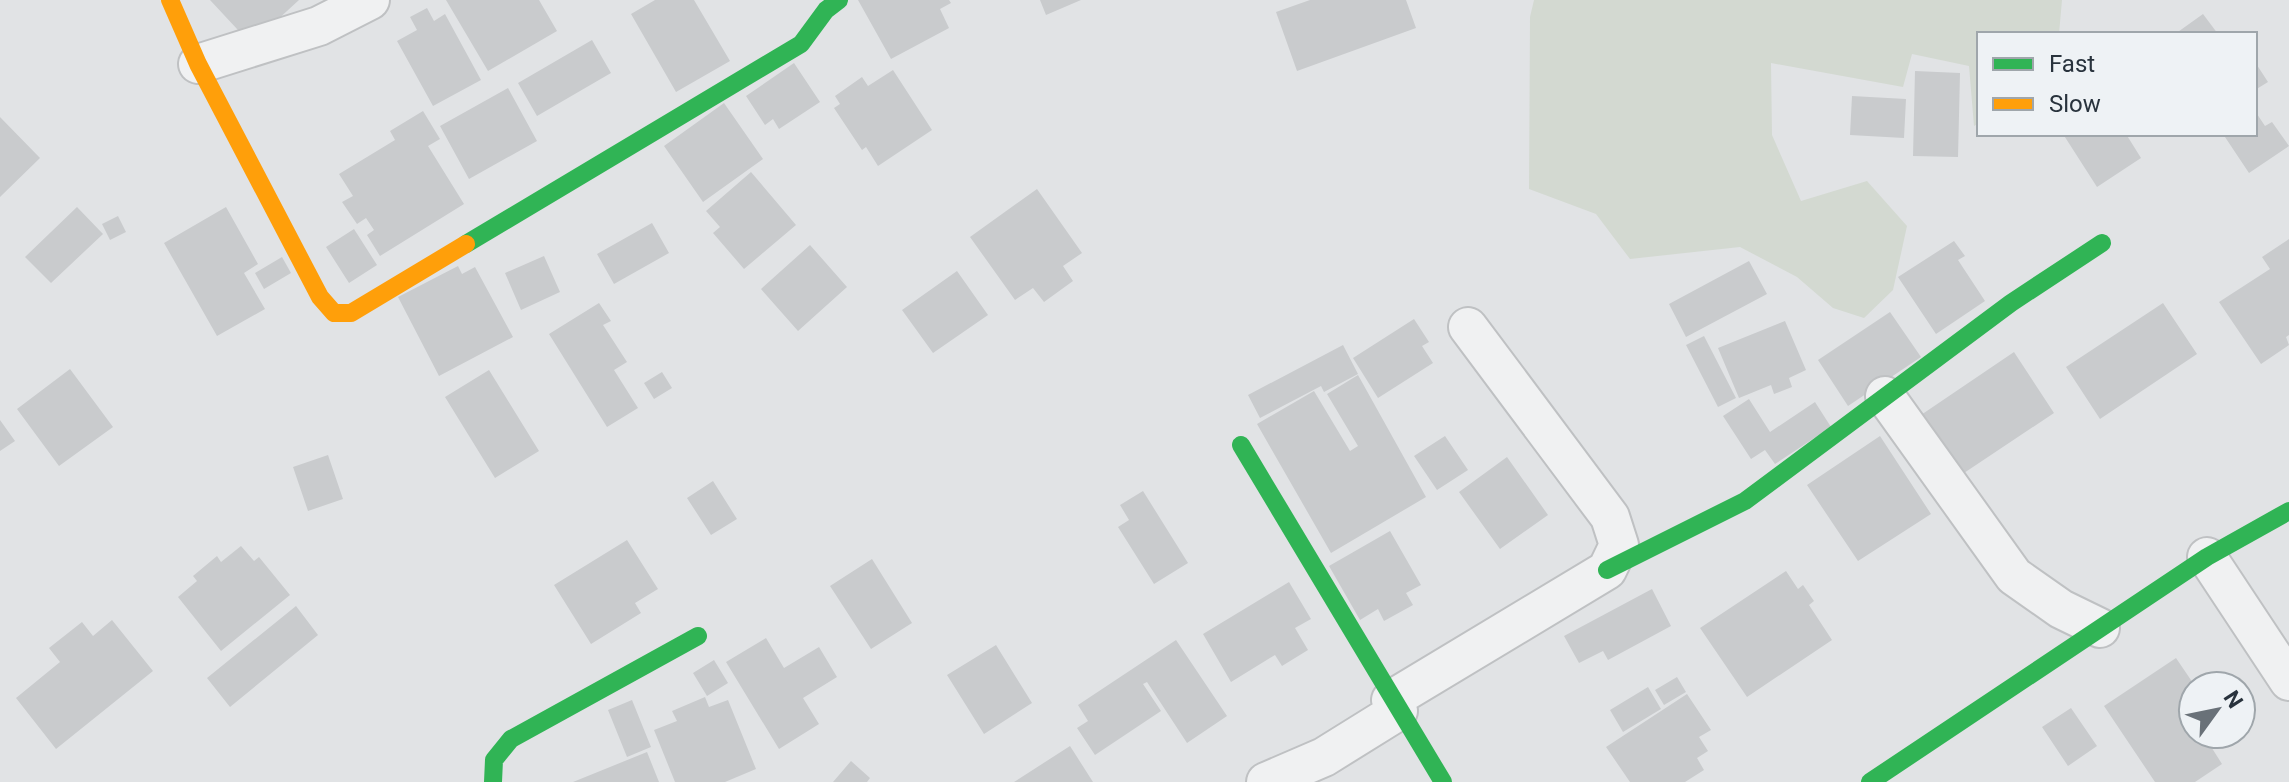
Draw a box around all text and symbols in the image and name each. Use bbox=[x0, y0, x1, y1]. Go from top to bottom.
legend bbox=[1977, 32, 2257, 136]
text: Fast bbox=[2049, 50, 2095, 78]
text: Slow bbox=[2049, 90, 2101, 118]
north arrow bbox=[2177, 670, 2257, 750]
text: N bbox=[2219, 686, 2248, 713]

